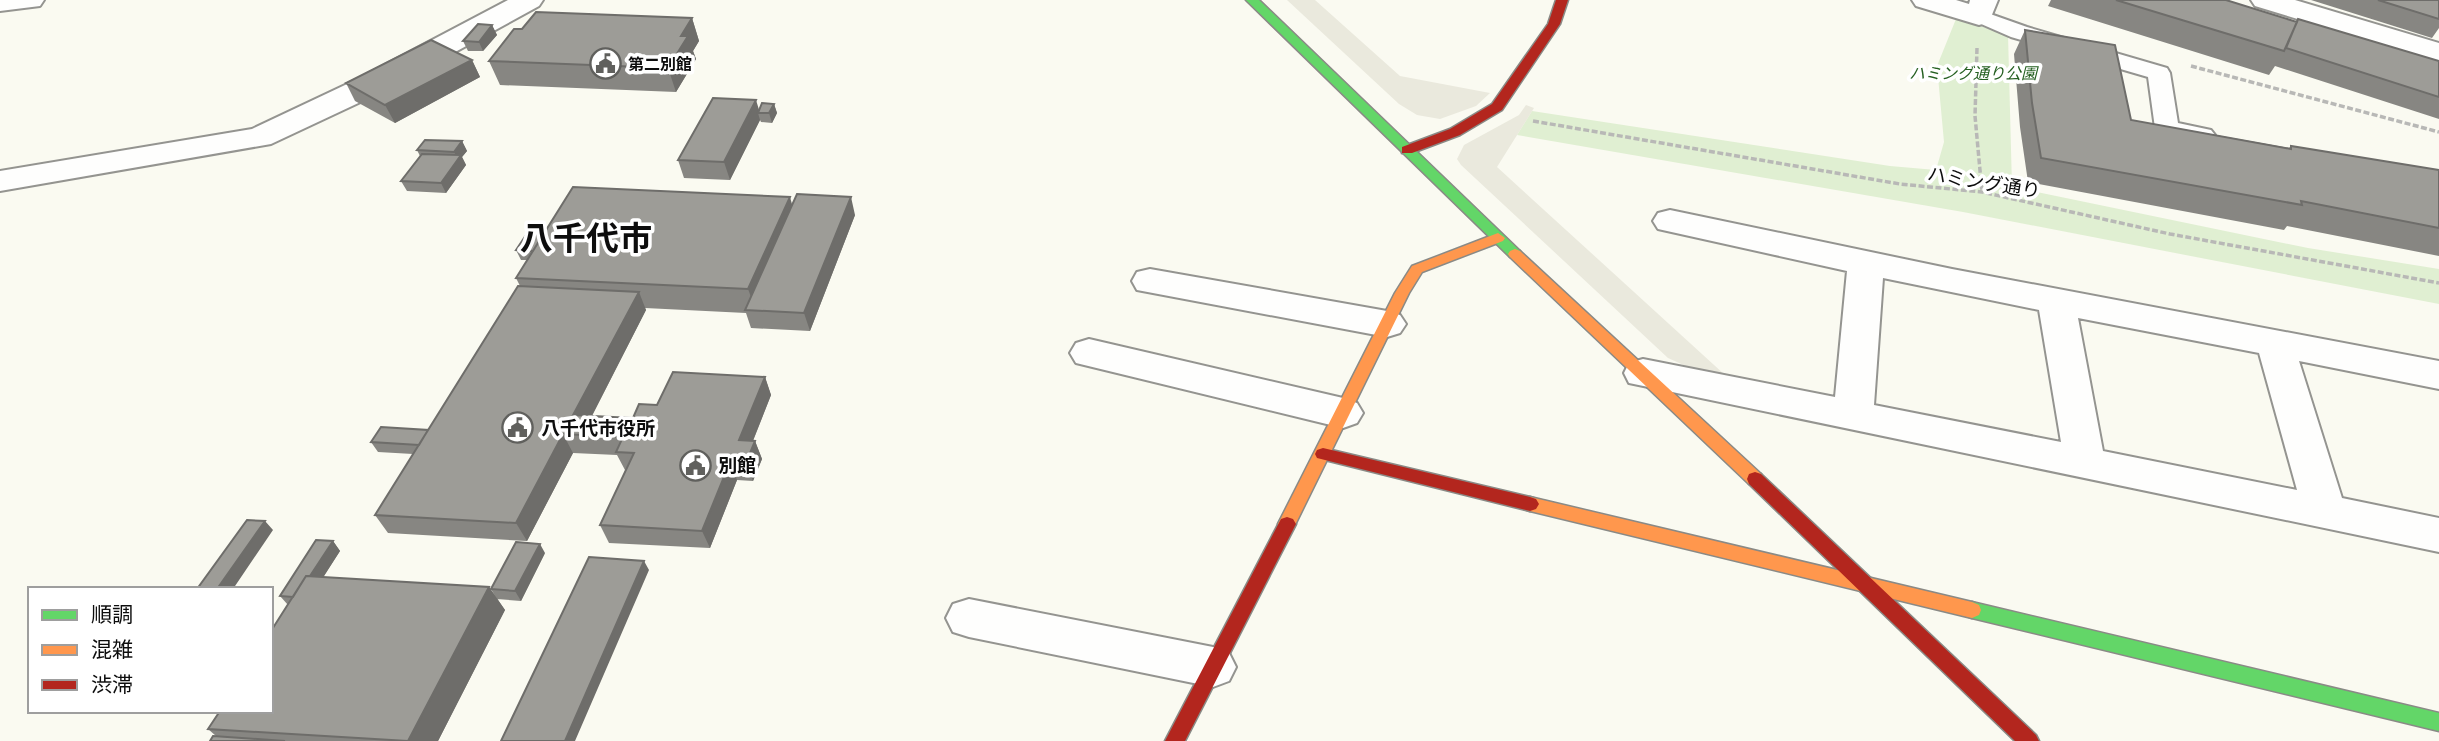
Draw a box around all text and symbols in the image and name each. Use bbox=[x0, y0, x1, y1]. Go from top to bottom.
public building icon: 第二別館 bbox=[588, 47, 622, 81]
place label: 第二別館 bbox=[628, 54, 692, 74]
park label: ハミング通り公園 bbox=[1909, 63, 2039, 83]
street label: ハミング通り bbox=[1926, 161, 2042, 203]
district label: 八千代市 bbox=[520, 216, 652, 259]
public building icon: 八千代市役所 bbox=[501, 411, 535, 445]
place label: 八千代市役所 bbox=[541, 416, 655, 440]
public building icon: 別館 bbox=[678, 448, 712, 482]
place label: 別館 bbox=[718, 453, 756, 477]
legend bbox=[28, 587, 273, 713]
text: 順調 bbox=[91, 600, 133, 628]
text: 混雑 bbox=[91, 635, 133, 663]
text: 渋滞 bbox=[91, 670, 133, 698]

